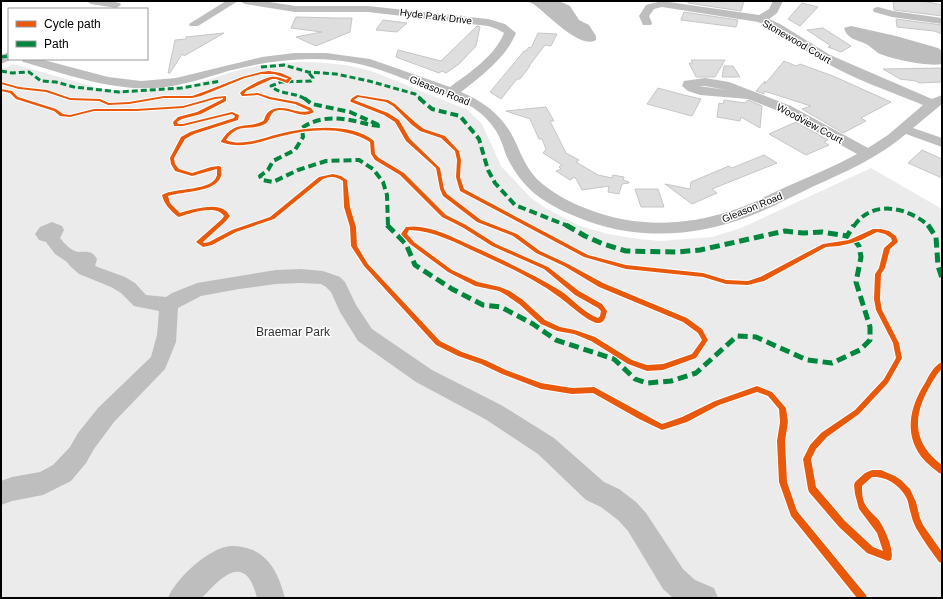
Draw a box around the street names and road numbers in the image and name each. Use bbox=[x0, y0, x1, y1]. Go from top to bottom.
street label: Hyde Park Drive bbox=[399, 7, 473, 26]
street label: Stonewood Court bbox=[761, 17, 833, 66]
street label: Gleason Road bbox=[408, 73, 472, 108]
street label: Woodview Court bbox=[775, 101, 845, 146]
street label: Gleason Road bbox=[720, 190, 784, 225]

